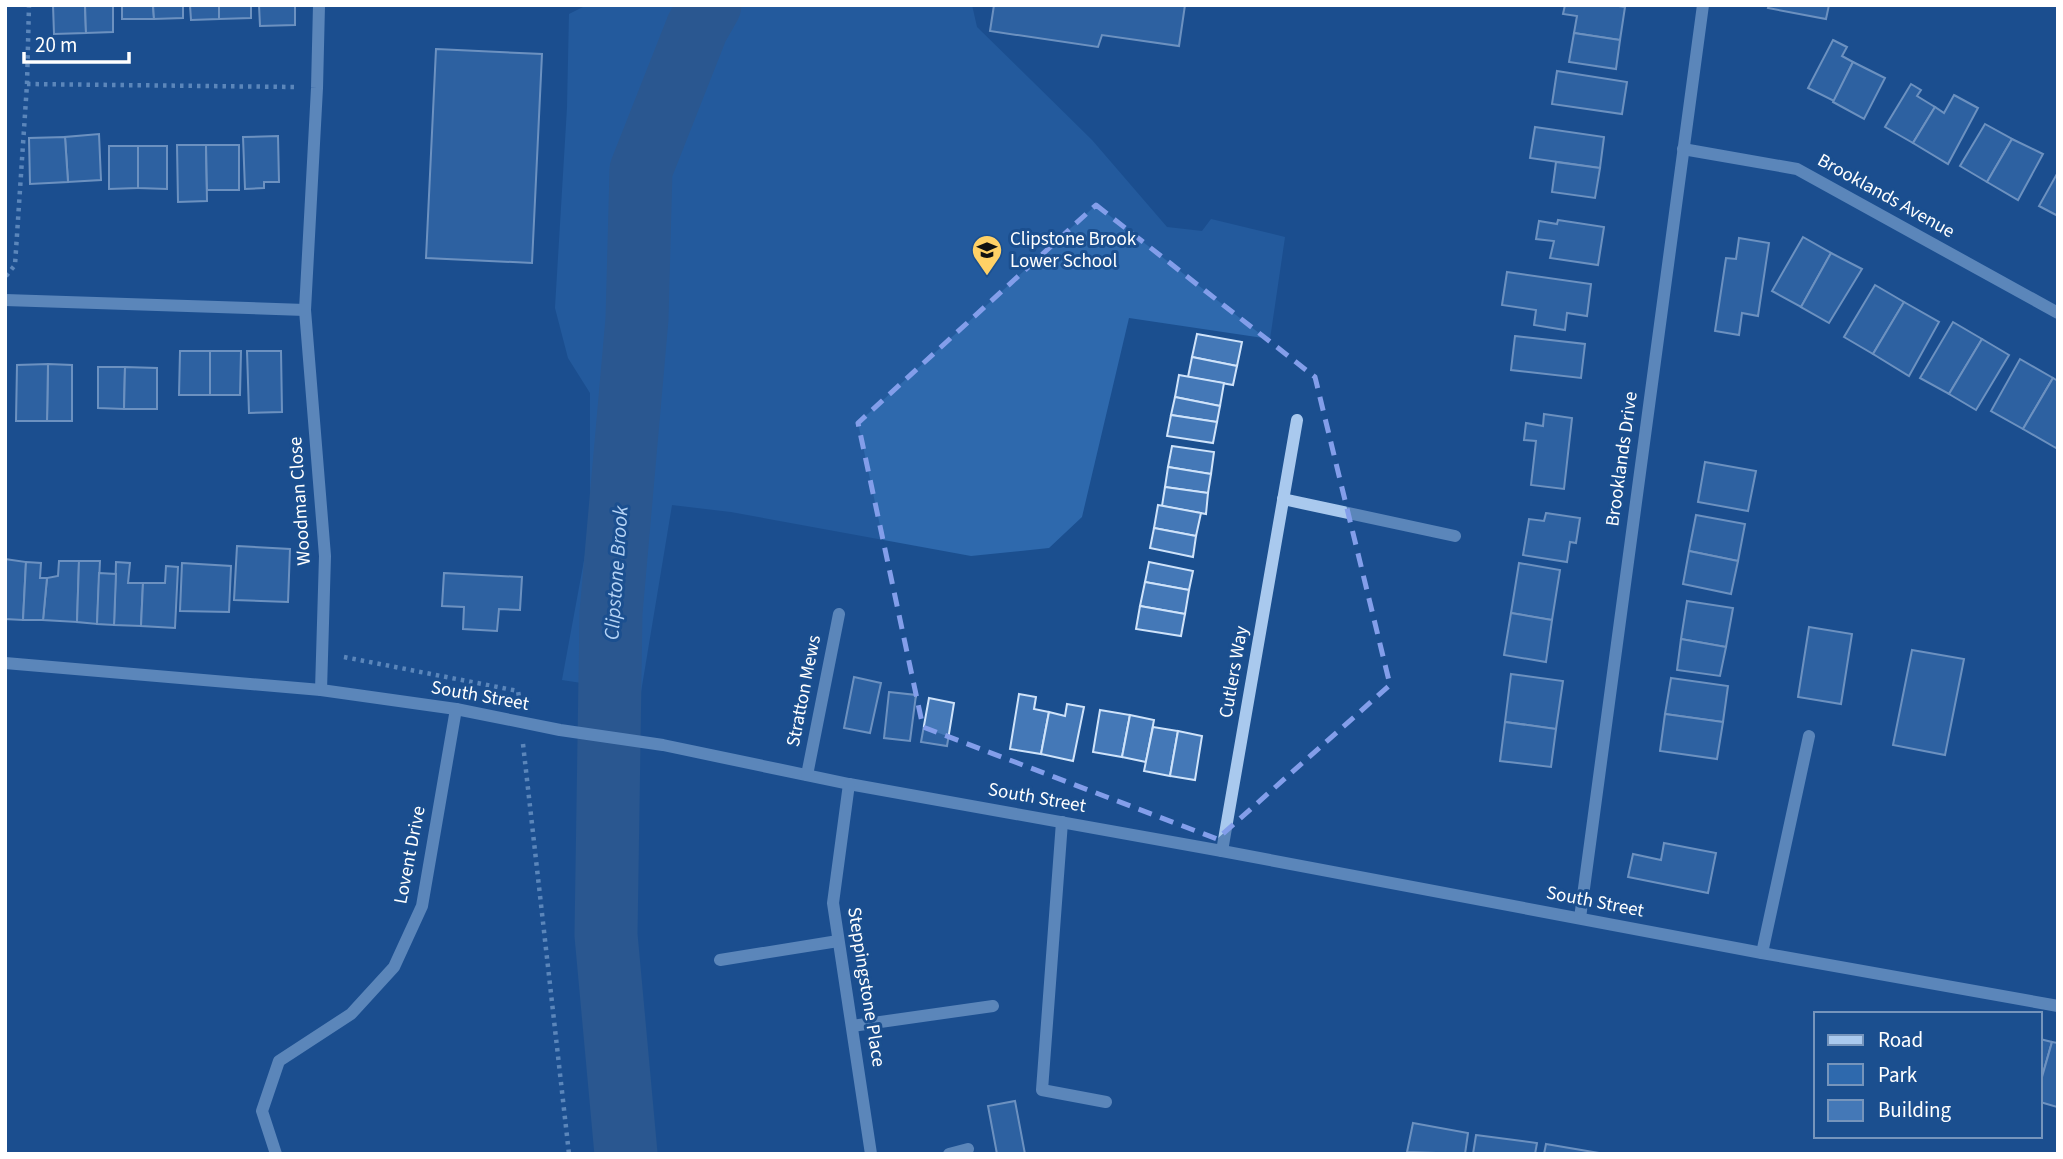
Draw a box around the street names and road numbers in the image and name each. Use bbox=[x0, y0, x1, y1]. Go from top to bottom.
street label: Brooklands Avenue bbox=[1812, 147, 1960, 245]
street label: Brooklands Drive bbox=[1599, 390, 1645, 528]
street label: Woodman Close bbox=[282, 436, 318, 566]
street label: Cutlers Way bbox=[1213, 624, 1255, 720]
street label: Stratton Mews bbox=[780, 633, 828, 749]
street label: South Street bbox=[429, 674, 532, 718]
street label: South Street bbox=[986, 776, 1089, 820]
street label: Lovent Drive bbox=[387, 804, 433, 906]
street label: South Street bbox=[1544, 879, 1647, 925]
street label: Steppingstone Place bbox=[840, 905, 892, 1069]

